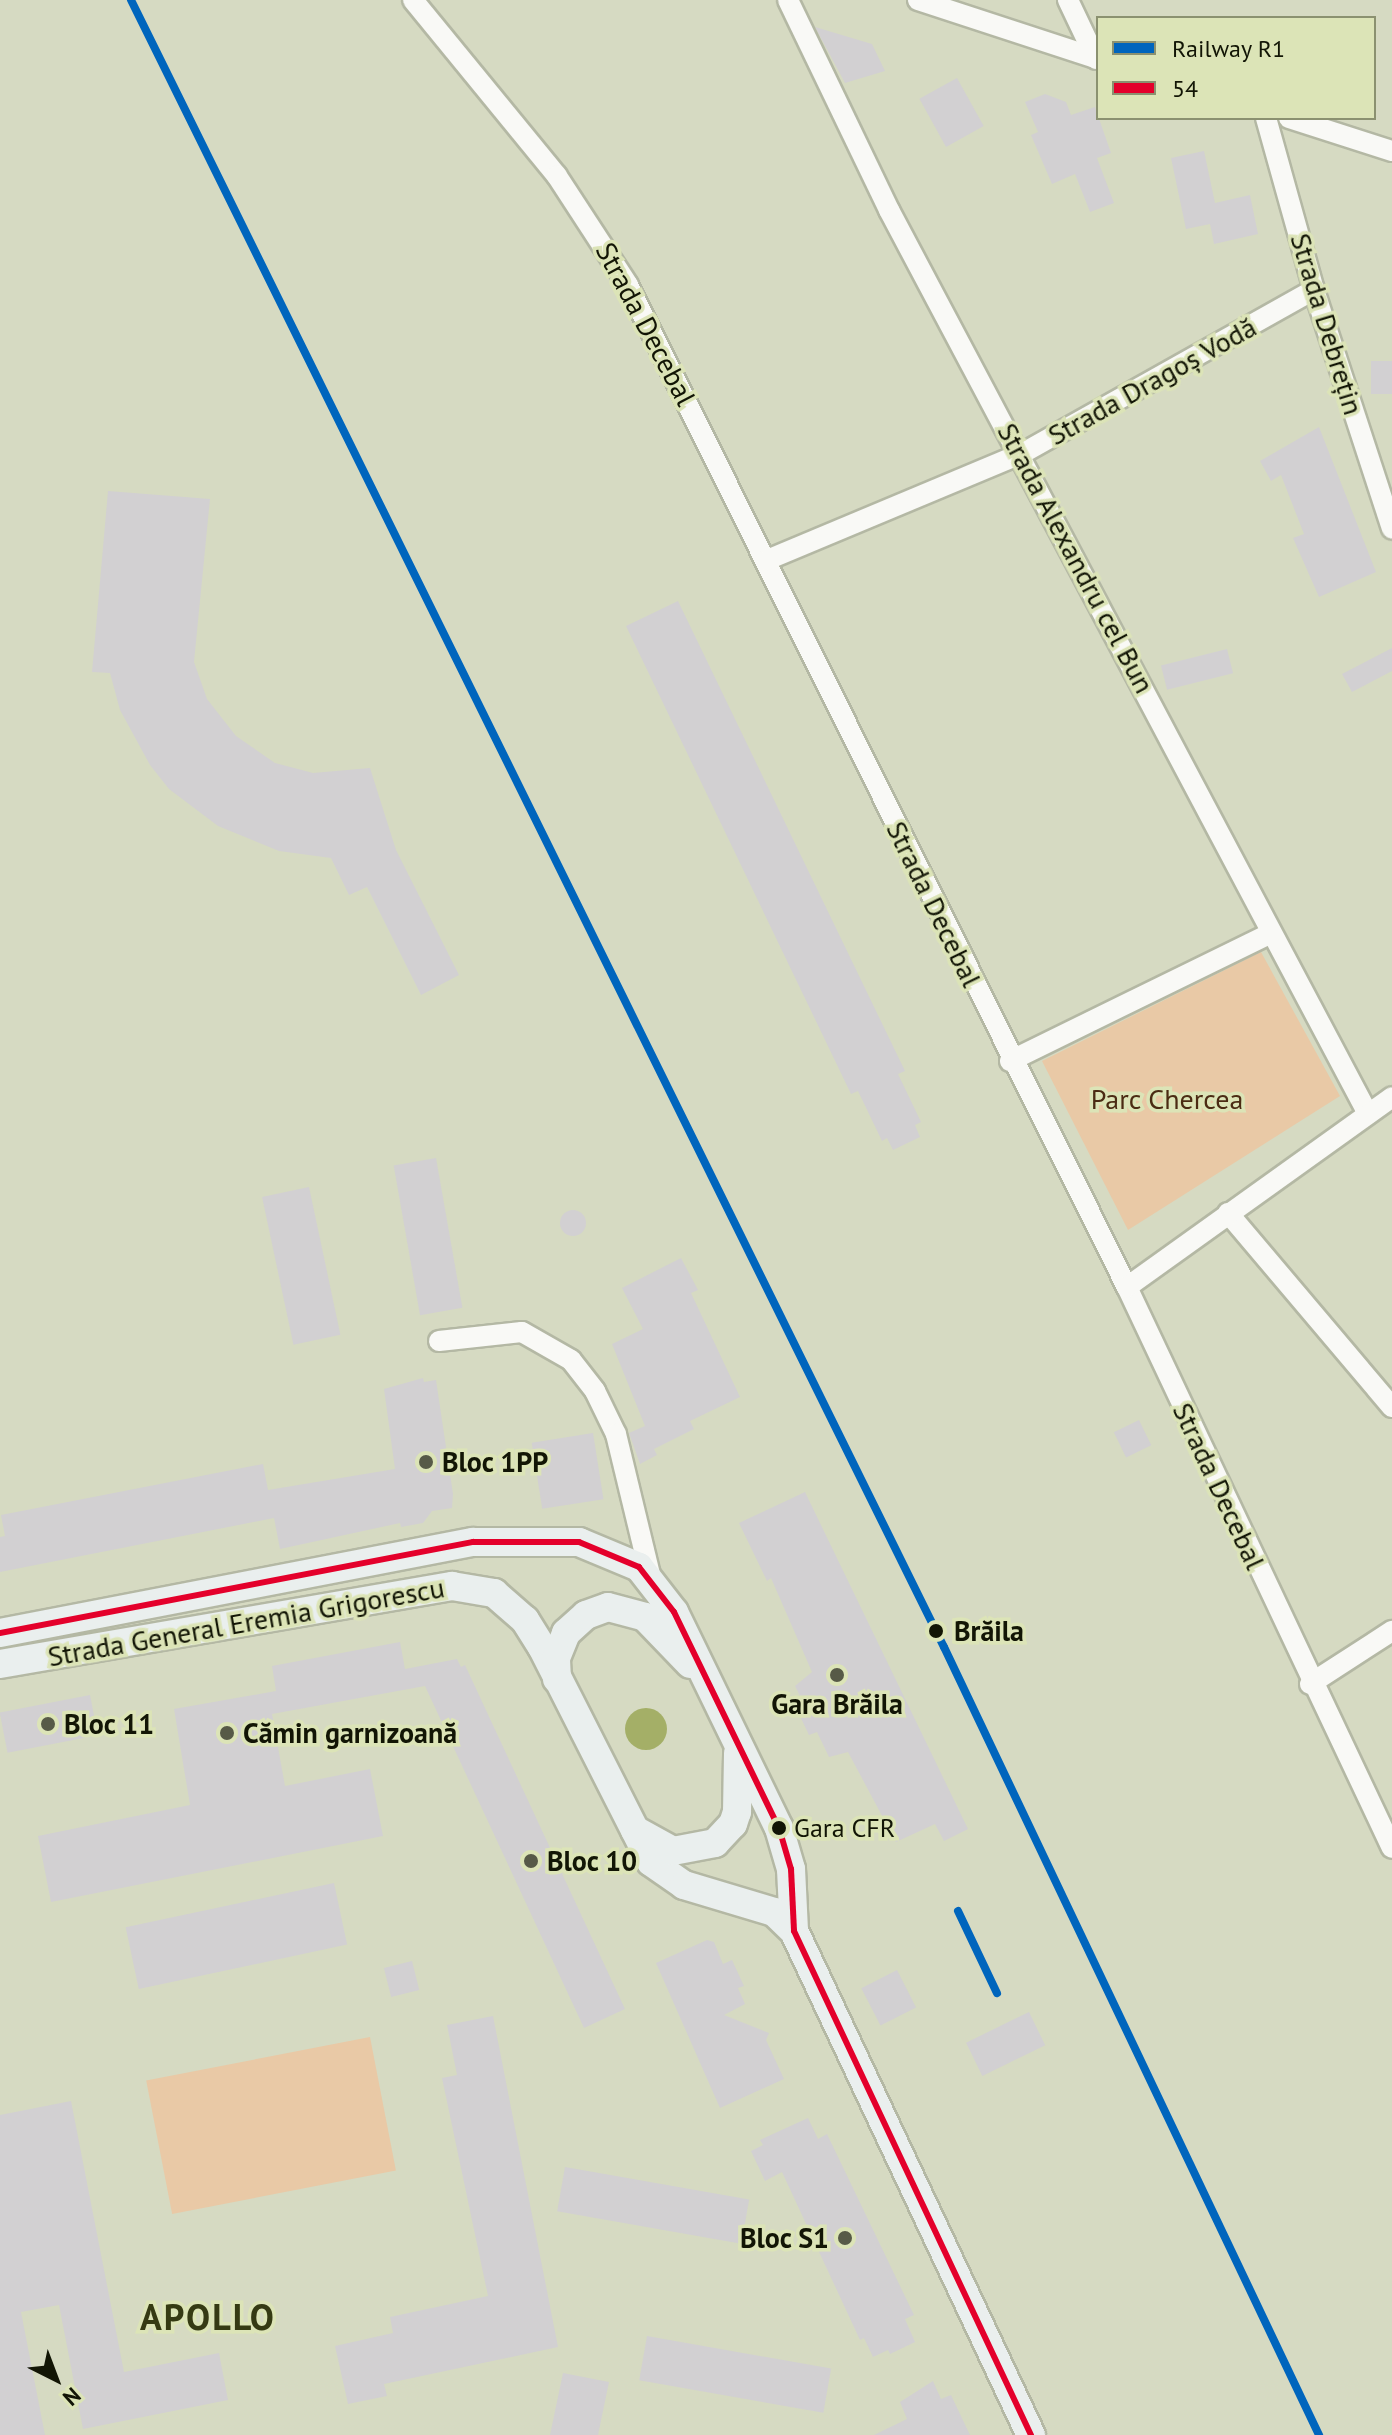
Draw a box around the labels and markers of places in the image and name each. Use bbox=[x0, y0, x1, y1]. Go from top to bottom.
place label: Bloc 1PP bbox=[442, 1445, 549, 1479]
marker: Bloc 1PP bbox=[417, 1453, 435, 1471]
place label: Brăila bbox=[954, 1614, 1024, 1648]
marker: Brăila bbox=[925, 1620, 947, 1642]
marker: Gara Brăila bbox=[828, 1666, 846, 1684]
place label: Gara Brăila bbox=[771, 1687, 903, 1721]
place label: Bloc 11 bbox=[64, 1707, 155, 1741]
marker: Bloc 11 bbox=[39, 1715, 57, 1733]
place label: Cămin garnizoană bbox=[243, 1716, 457, 1750]
marker: Cămin garnizoană bbox=[218, 1724, 236, 1742]
place label: Gara CFR bbox=[794, 1812, 895, 1844]
marker: Gara CFR bbox=[771, 1820, 787, 1836]
place label: Bloc 10 bbox=[547, 1844, 638, 1878]
marker: Bloc 10 bbox=[522, 1852, 540, 1870]
place label: Bloc S1 bbox=[739, 2221, 829, 2255]
marker: Bloc S1 bbox=[836, 2229, 854, 2247]

